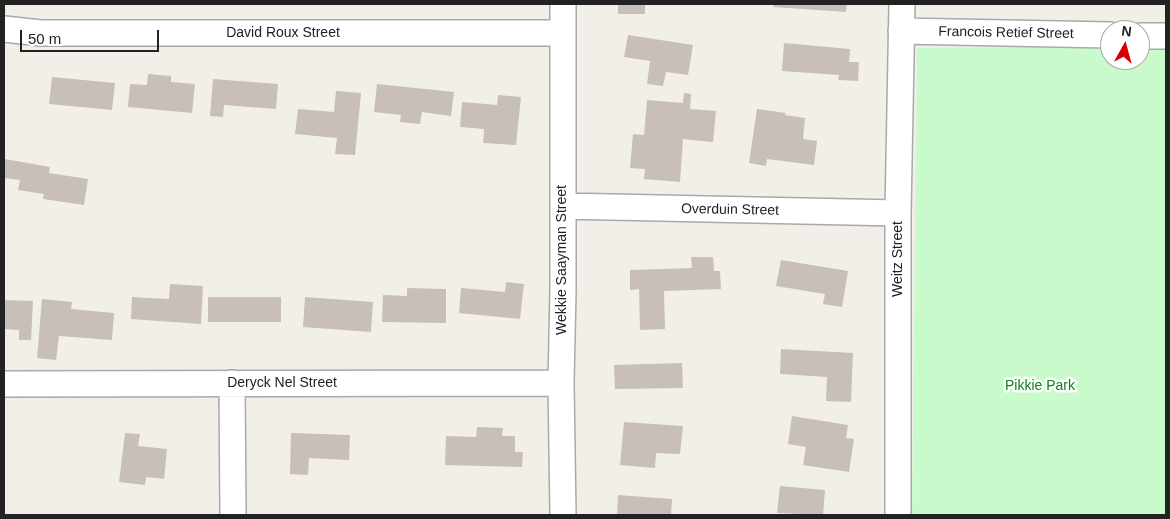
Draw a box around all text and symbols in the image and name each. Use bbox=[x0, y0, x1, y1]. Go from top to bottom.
scale bar bbox=[22, 20, 161, 52]
north arrow bbox=[1100, 20, 1150, 70]
street label: Francois Retief Street bbox=[938, 23, 1074, 43]
text: N bbox=[1121, 23, 1133, 40]
street label: David Roux Street bbox=[226, 25, 340, 41]
text: 50 m bbox=[28, 30, 61, 47]
street label: Wekkie Saayman Street bbox=[554, 185, 570, 335]
street label: Overduin Street bbox=[681, 201, 779, 219]
street label: Weitz Street bbox=[890, 221, 906, 297]
street label: Deryck Nel Street bbox=[227, 375, 337, 391]
park label: Pikkie Park bbox=[1005, 378, 1075, 394]

